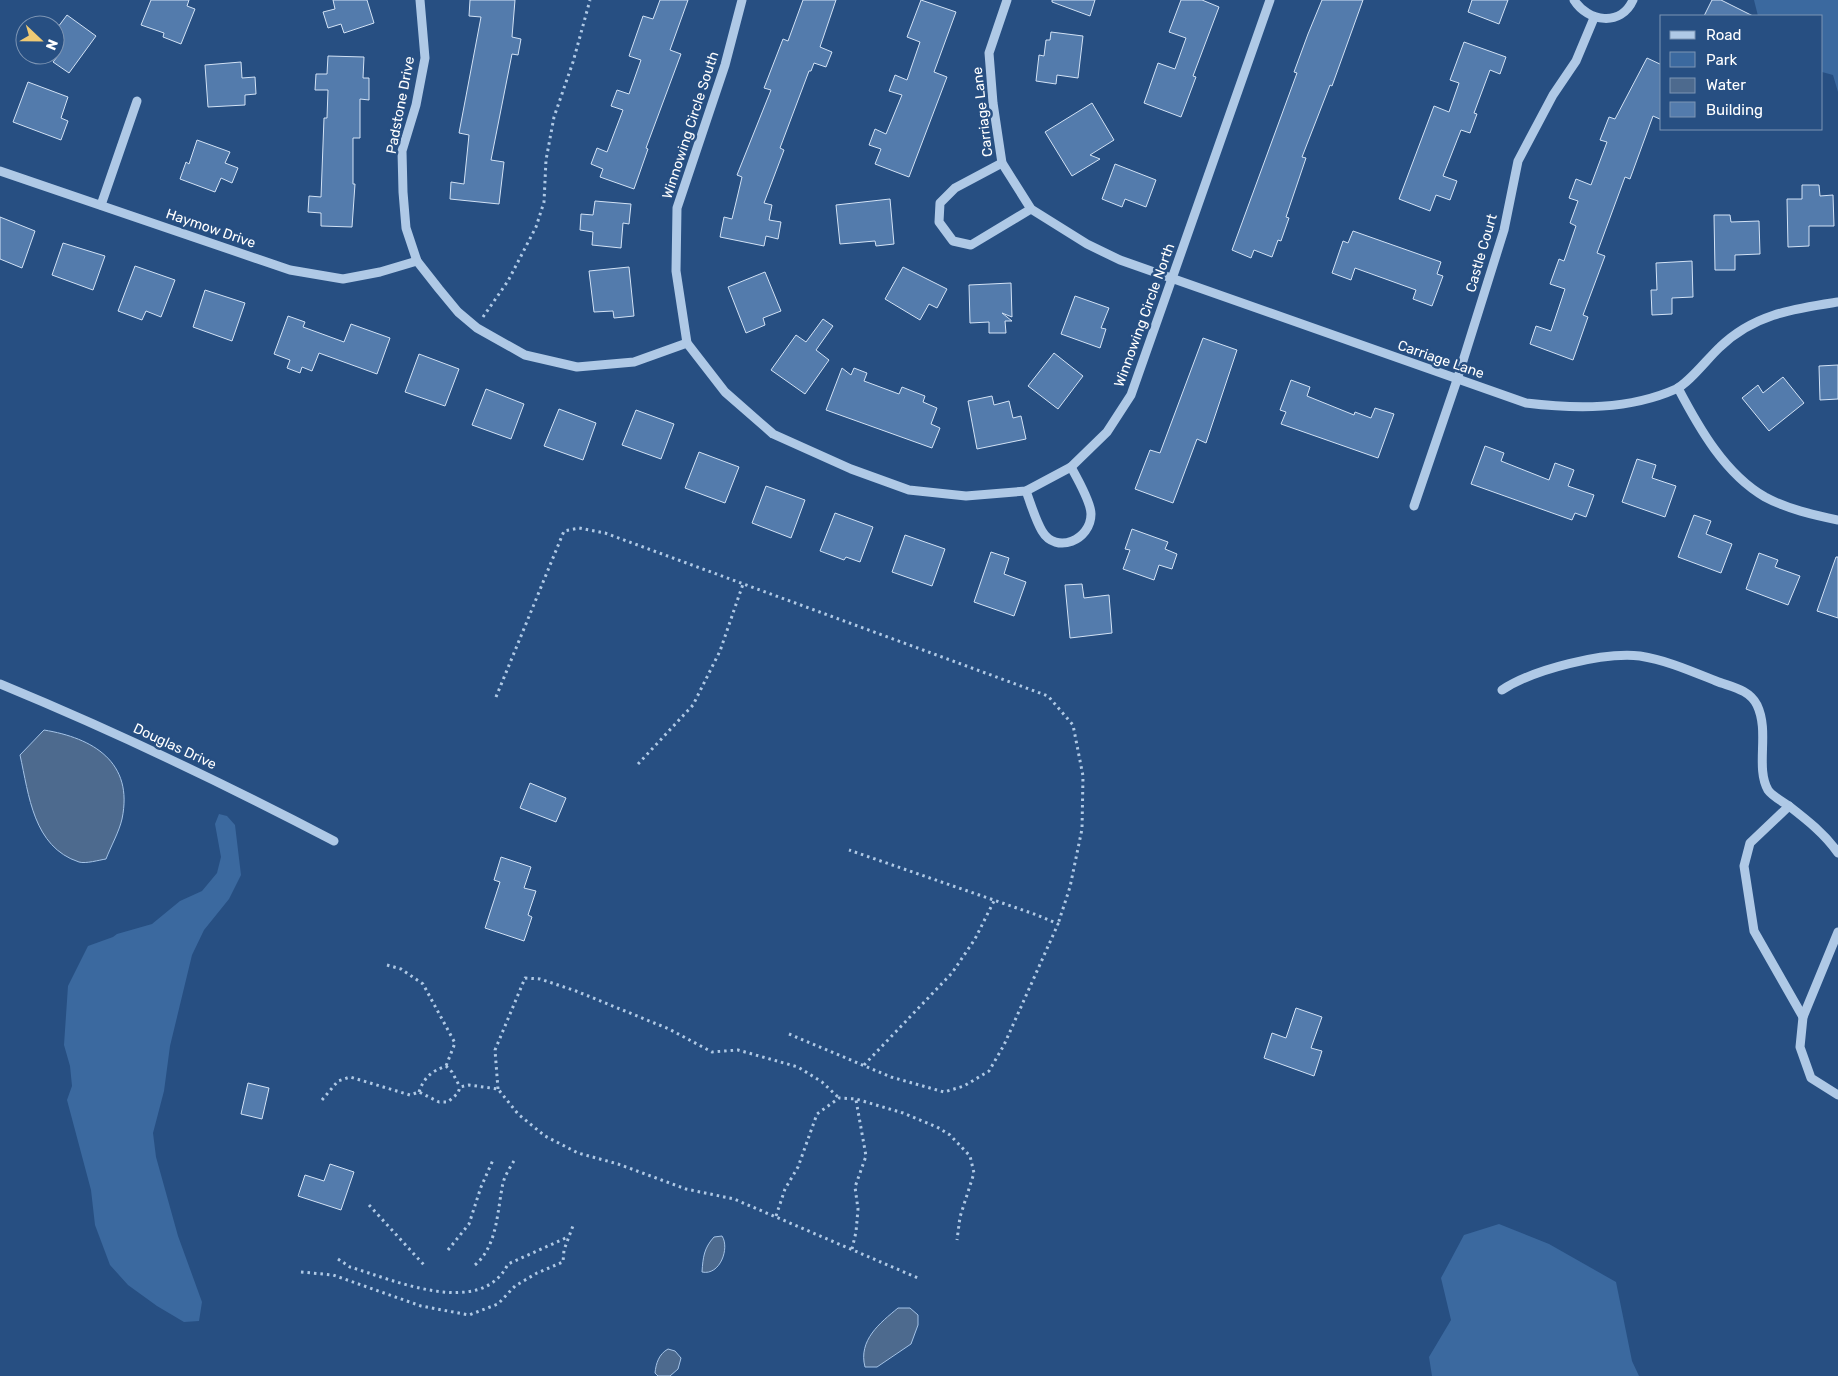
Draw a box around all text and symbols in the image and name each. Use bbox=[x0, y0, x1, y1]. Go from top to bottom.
north arrow bbox=[15, 15, 65, 65]
legend bbox=[1660, 15, 1823, 130]
text: Road bbox=[1706, 26, 1742, 44]
text: N bbox=[42, 37, 61, 53]
street label: Winnowing Circle South bbox=[659, 49, 722, 201]
text: Park bbox=[1706, 51, 1737, 69]
street label: Padstone Drive bbox=[383, 55, 418, 155]
street label: Carriage Lane bbox=[969, 66, 996, 158]
text: Water bbox=[1706, 76, 1746, 94]
text: Building bbox=[1706, 101, 1763, 119]
street label: Haymow Drive bbox=[164, 205, 258, 252]
street label: Castle Court bbox=[1462, 211, 1501, 294]
street label: Winnowing Circle North bbox=[1111, 241, 1178, 389]
street label: Carriage Lane bbox=[1395, 337, 1486, 382]
street label: Douglas Drive bbox=[130, 720, 219, 773]

